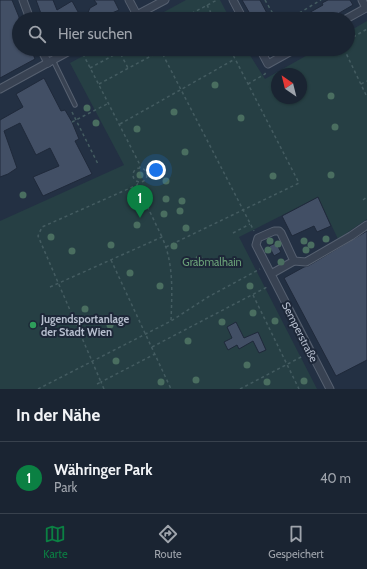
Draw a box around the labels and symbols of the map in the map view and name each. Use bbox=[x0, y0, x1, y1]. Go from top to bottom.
north arrow bbox=[271, 68, 307, 104]
your location bbox=[146, 160, 166, 180]
pin: 1 bbox=[127, 185, 153, 218]
park label: Grabmalhain bbox=[182, 255, 242, 269]
street label: Semperstraße bbox=[279, 300, 321, 365]
place label: Jugendsportanlage der Stadt Wien bbox=[40, 312, 130, 339]
marker: Jugendsportanlage der Stadt Wien bbox=[28, 320, 38, 330]

